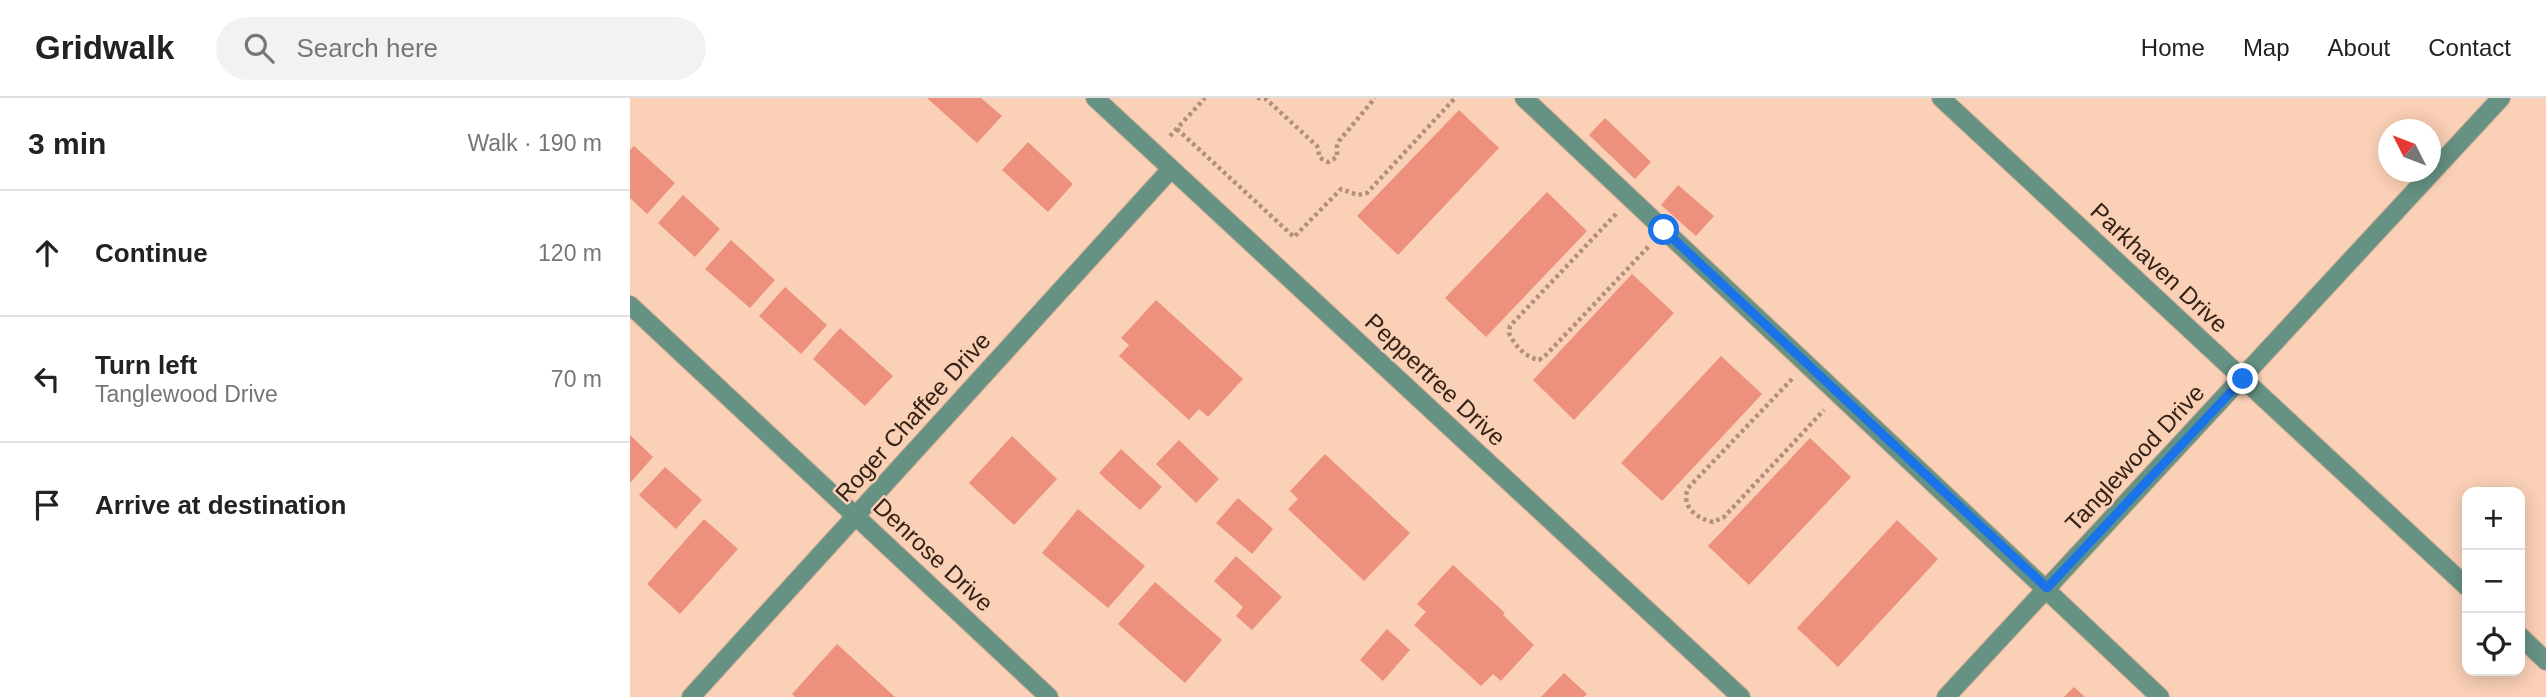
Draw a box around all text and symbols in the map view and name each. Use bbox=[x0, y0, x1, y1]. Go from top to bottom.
search box bbox=[216, 17, 706, 80]
text: Gridwalk bbox=[35, 29, 174, 66]
icon: search bbox=[240, 29, 278, 67]
text: Search here bbox=[296, 33, 438, 63]
text: Home bbox=[2141, 34, 2205, 61]
text: Map bbox=[2243, 34, 2290, 61]
text: About bbox=[2328, 34, 2390, 61]
text: Contact bbox=[2428, 34, 2511, 61]
north arrow bbox=[2378, 119, 2441, 182]
text: 3 min bbox=[28, 127, 106, 160]
text: Walk · 190 m bbox=[467, 130, 602, 156]
street label: Parkhaven Drive bbox=[2085, 197, 2233, 338]
route start bbox=[1648, 214, 1679, 245]
icon: ahead bbox=[28, 234, 66, 272]
text: Continue bbox=[95, 238, 208, 268]
text: 120 m bbox=[538, 240, 602, 266]
street label: Peppertree Drive bbox=[1360, 308, 1511, 451]
street label: Roger Chaffee Drive bbox=[830, 327, 996, 507]
text: Turn left bbox=[95, 350, 197, 380]
icon: left bbox=[28, 360, 66, 398]
route end bbox=[2227, 363, 2258, 394]
text: 70 m bbox=[551, 366, 602, 392]
street label: Tanglewood Drive bbox=[2060, 379, 2210, 537]
text: Tanglewood Drive bbox=[95, 381, 278, 407]
icon: arrive bbox=[28, 486, 66, 524]
map controls bbox=[2462, 487, 2525, 676]
button: + bbox=[2462, 487, 2525, 550]
text: Arrive at destination bbox=[95, 490, 346, 520]
street label: Denrose Drive bbox=[868, 492, 999, 617]
button: − bbox=[2462, 550, 2525, 613]
button: locate bbox=[2462, 613, 2525, 676]

